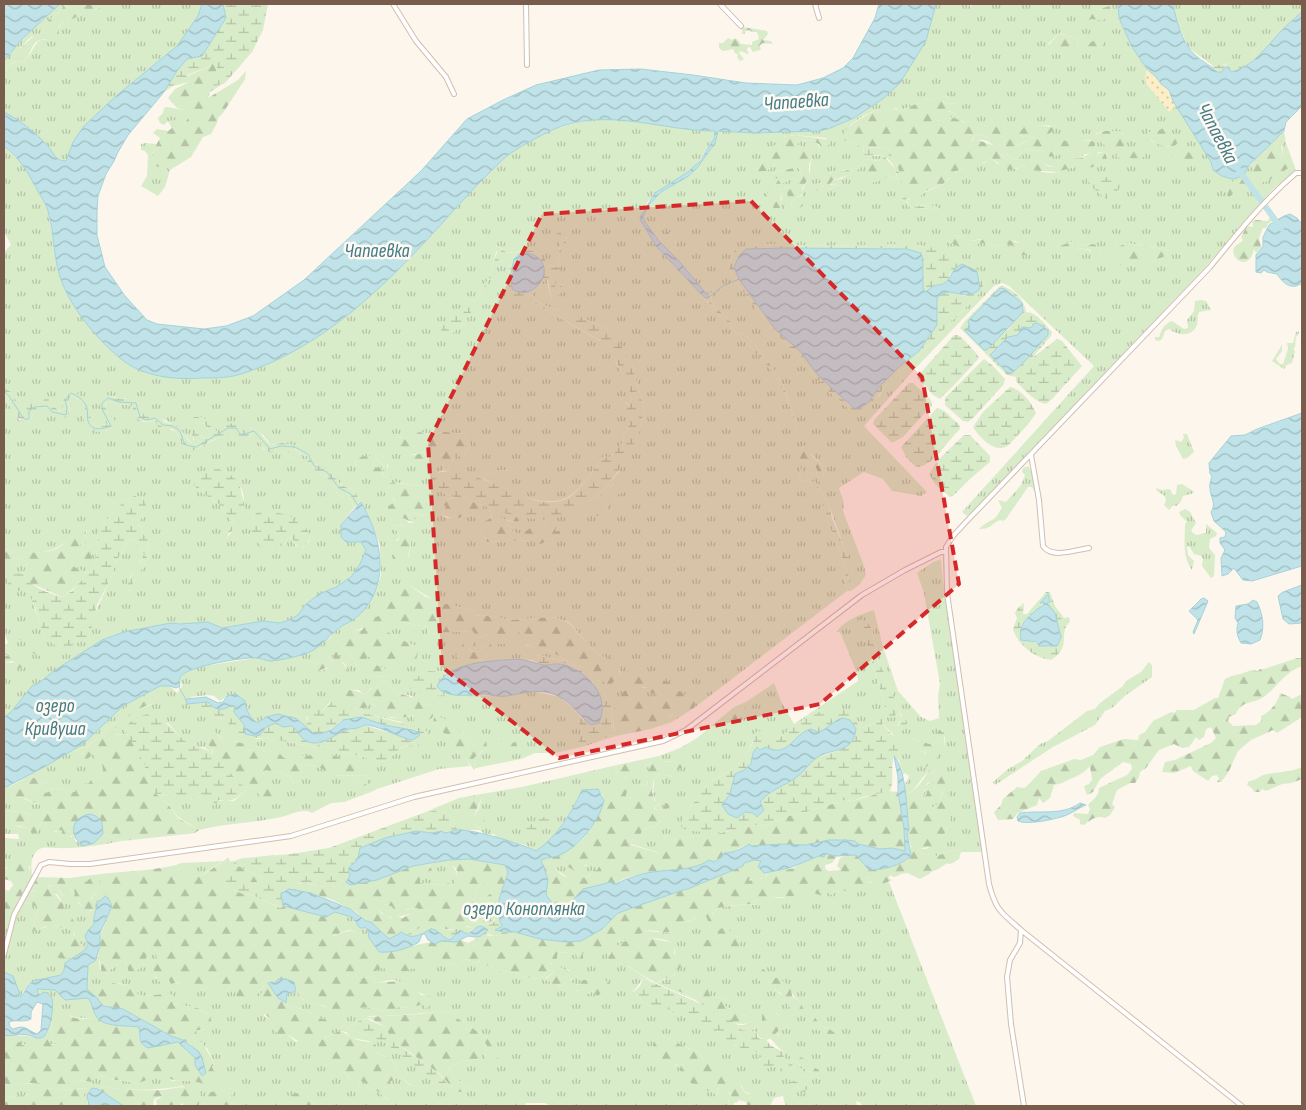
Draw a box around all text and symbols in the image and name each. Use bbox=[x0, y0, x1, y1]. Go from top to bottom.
water label: Чапаевка bbox=[763, 88, 830, 116]
water label: Чапаевка bbox=[1191, 99, 1243, 168]
water label: Чапаевка bbox=[344, 239, 410, 263]
water label: озеро Кривуша bbox=[24, 694, 86, 741]
water label: озеро Коноплянка bbox=[463, 897, 585, 921]

